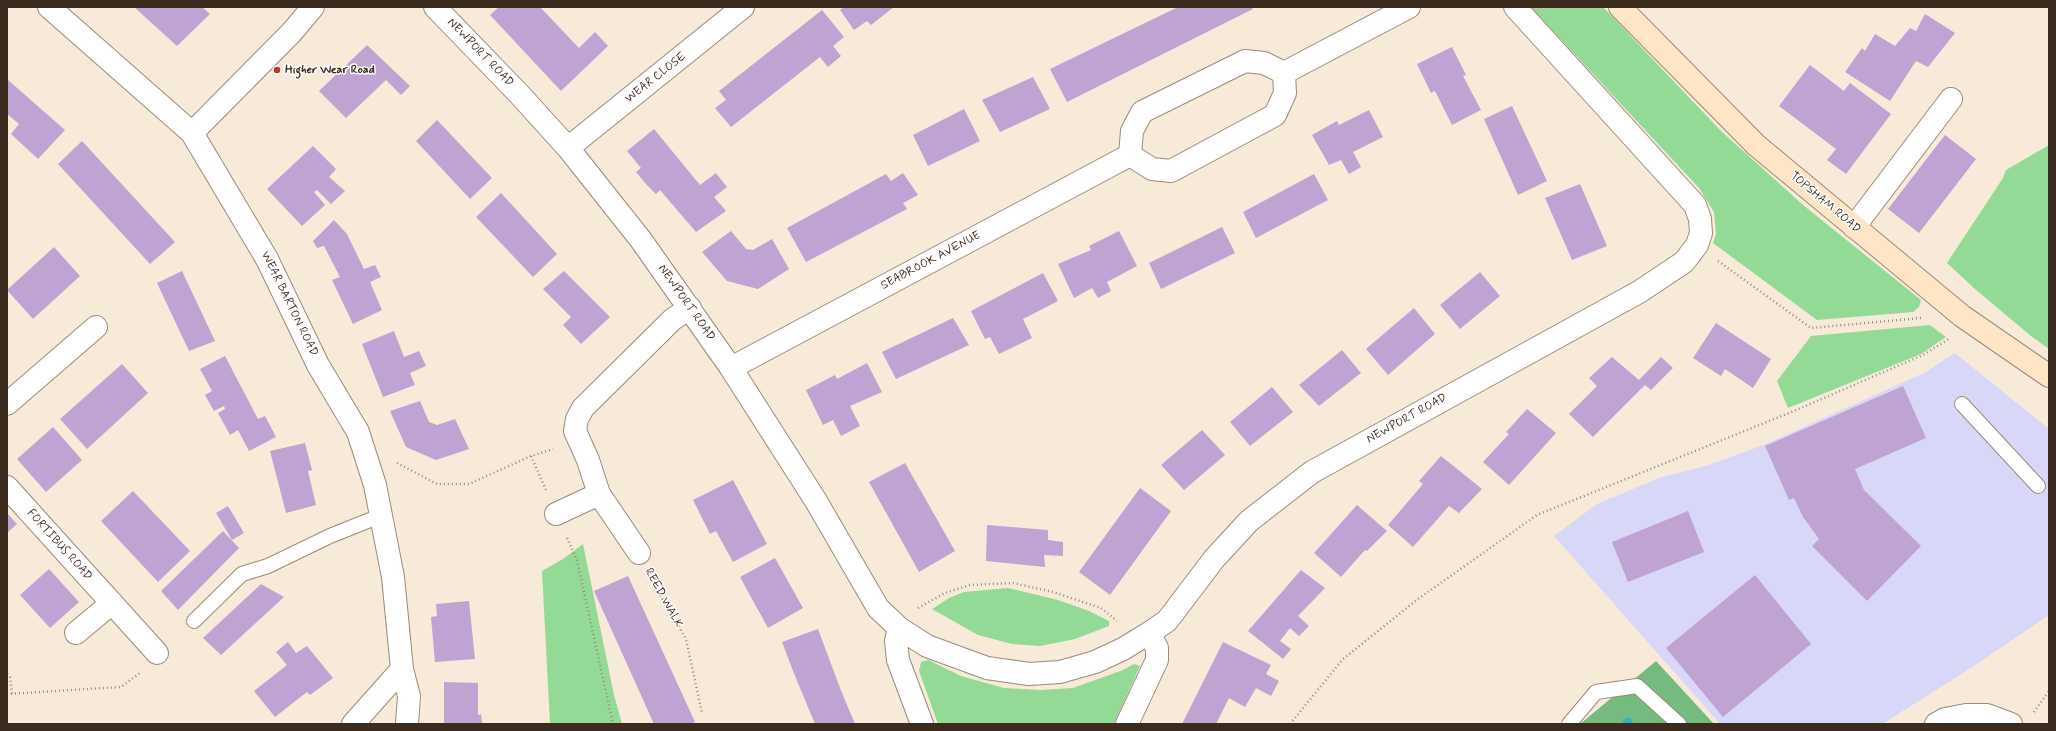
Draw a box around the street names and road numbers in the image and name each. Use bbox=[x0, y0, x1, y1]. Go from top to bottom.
street label: NEWPORT ROAD bbox=[444, 16, 516, 90]
street label: WEAR CLOSE bbox=[623, 50, 689, 106]
street label: TOPSHAM ROAD bbox=[1787, 169, 1863, 237]
street label: SEABROOK AVENUE bbox=[879, 229, 983, 293]
street label: WEAR BARTON ROAD bbox=[257, 249, 321, 359]
street label: NEWPORT ROAD bbox=[654, 262, 718, 344]
street label: NEWPORT ROAD bbox=[1364, 391, 1450, 447]
street label: FORTIBUS ROAD bbox=[23, 506, 95, 584]
street label: REED WALK bbox=[641, 566, 685, 630]

